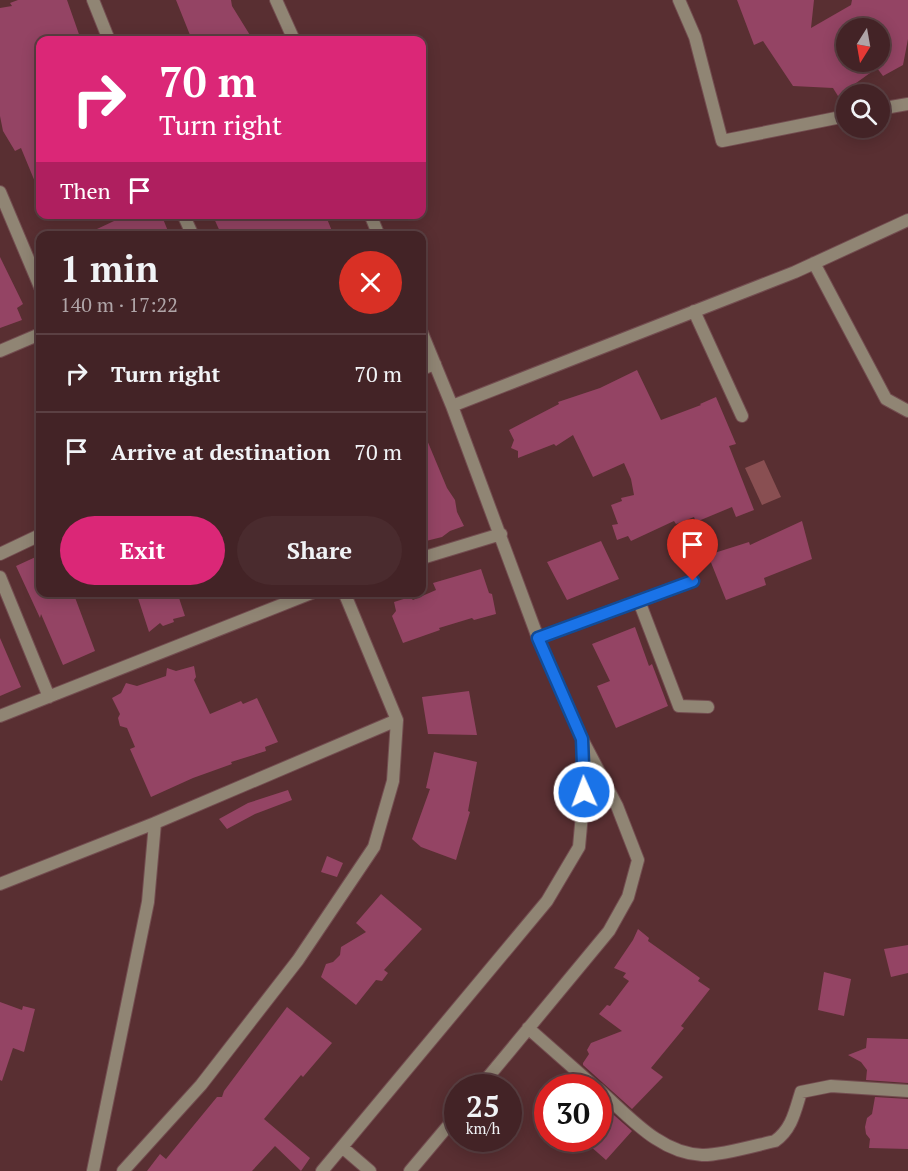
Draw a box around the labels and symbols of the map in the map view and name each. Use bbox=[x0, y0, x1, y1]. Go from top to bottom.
north arrow bbox=[836, 18, 890, 72]
pin bbox=[667, 519, 718, 581]
position arrow bbox=[552, 760, 616, 824]
speed limit sign: 30 bbox=[534, 1074, 612, 1152]

